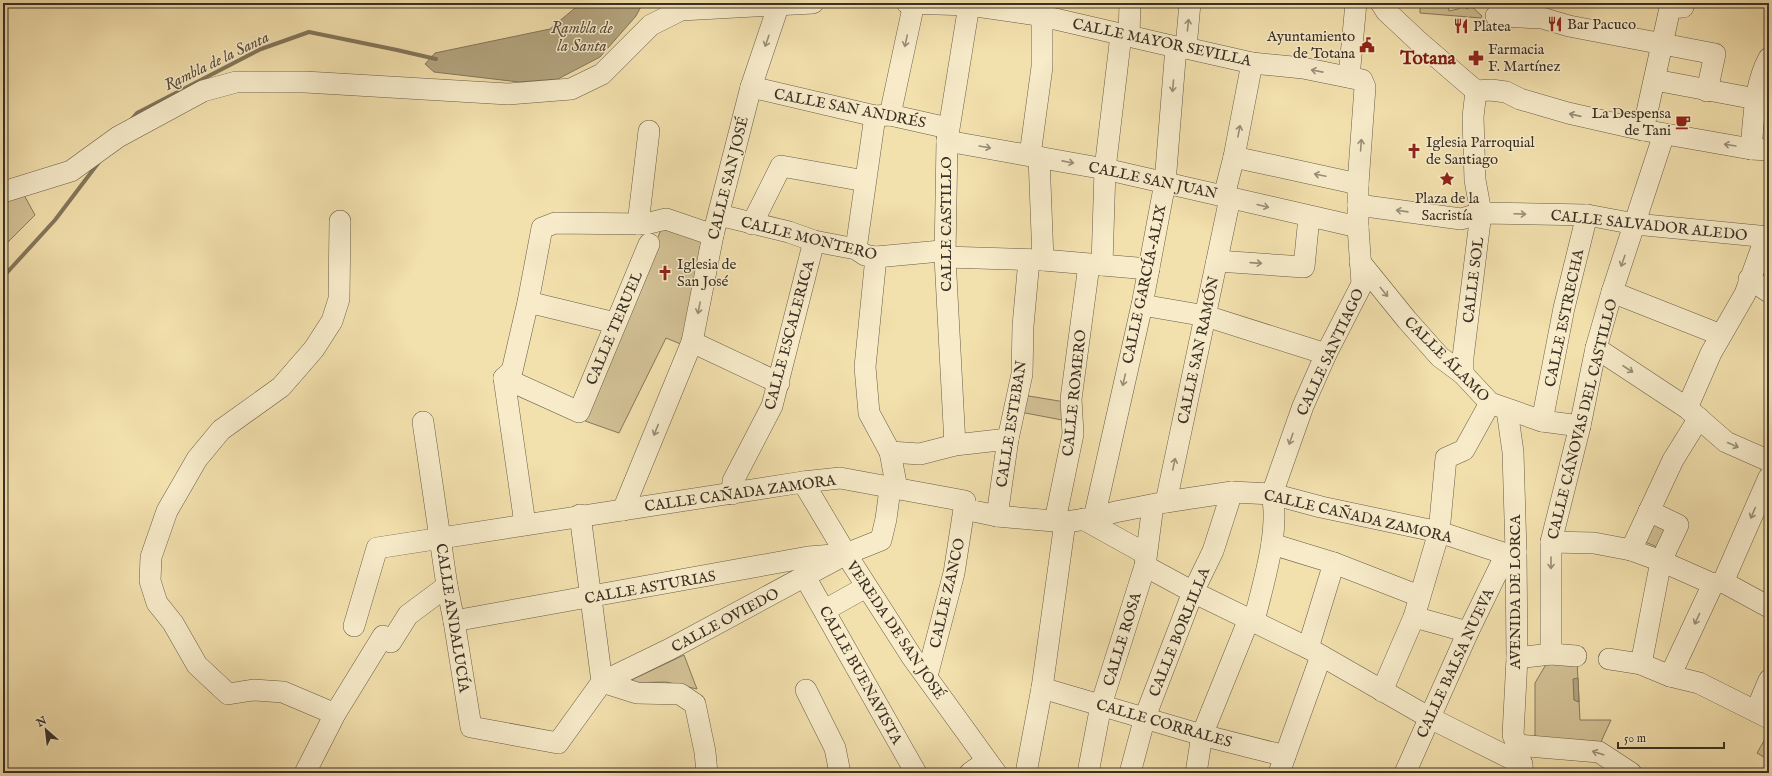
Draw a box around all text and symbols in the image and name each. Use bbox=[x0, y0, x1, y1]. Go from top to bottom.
street label: CALLE MAYOR SEVILLA bbox=[1071, 14, 1254, 71]
restaurant icon: Bar Pacuco bbox=[1546, 15, 1564, 33]
place label: Bar Pacuco bbox=[1567, 15, 1636, 34]
restaurant icon: Platea bbox=[1452, 17, 1470, 35]
place label: Platea bbox=[1473, 17, 1511, 36]
water label: Rambla de la Santa bbox=[551, 19, 614, 57]
one-way arrow bbox=[1184, 19, 1192, 32]
place label: Ayuntamiento de Totana bbox=[1266, 27, 1356, 63]
water label: Rambla de la Santa bbox=[161, 28, 273, 96]
one-way arrow bbox=[762, 35, 770, 47]
one-way arrow bbox=[901, 35, 909, 48]
public building icon: Ayuntamiento de Totana bbox=[1358, 36, 1376, 54]
place label: Farmacia F. Martínez bbox=[1488, 40, 1560, 76]
district label: Totana bbox=[1399, 47, 1457, 71]
pharmacy icon: Farmacia F. Martínez bbox=[1467, 49, 1485, 67]
one-way arrow bbox=[1311, 66, 1324, 74]
one-way arrow bbox=[1169, 79, 1176, 92]
street label: CALLE SAN ANDRÉS bbox=[772, 84, 927, 133]
place label: La Despensa de Tani bbox=[1592, 104, 1672, 140]
one-way arrow bbox=[1569, 110, 1582, 118]
cafe icon: La Despensa de Tani bbox=[1674, 113, 1692, 131]
street label: CALLE SAN JOSÉ bbox=[704, 115, 753, 242]
one-way arrow bbox=[1235, 124, 1243, 137]
place label: Iglesia Parroquial de Santiago bbox=[1426, 133, 1535, 169]
one-way arrow bbox=[1358, 139, 1365, 152]
one-way arrow bbox=[1724, 141, 1737, 149]
church icon: Iglesia Parroquial de Santiago bbox=[1405, 142, 1423, 160]
one-way arrow bbox=[978, 144, 991, 152]
street label: CALLE CASTILLO bbox=[937, 156, 956, 292]
street label: CALLE SAN JUAN bbox=[1087, 158, 1219, 203]
one-way arrow bbox=[1061, 159, 1074, 167]
place icon: Plaza de la Sacristía bbox=[1438, 170, 1456, 188]
one-way arrow bbox=[1314, 171, 1327, 179]
place label: Plaza de la Sacristía bbox=[1415, 189, 1480, 225]
one-way arrow bbox=[1256, 202, 1269, 210]
street label: CALLE GARCÍA-ALIX bbox=[1118, 203, 1171, 366]
street label: CALLE SALVADOR ALEDO bbox=[1550, 206, 1748, 245]
one-way arrow bbox=[1396, 207, 1409, 215]
one-way arrow bbox=[1513, 210, 1526, 218]
street label: CALLE MONTERO bbox=[739, 212, 879, 265]
street label: CALLE SOL bbox=[1459, 236, 1488, 324]
street label: CALLE ESTRECHA bbox=[1541, 247, 1589, 389]
one-way arrow bbox=[1619, 254, 1626, 267]
place label: Iglesia de San José bbox=[677, 255, 737, 291]
street label: CALLE ESCALERICA bbox=[760, 257, 819, 412]
one-way arrow bbox=[1249, 260, 1262, 267]
church icon: Iglesia de San José bbox=[656, 264, 674, 282]
street label: CALLE TERUEL bbox=[582, 268, 647, 388]
street label: CALLE SAN RAMÓN bbox=[1174, 275, 1223, 426]
street label: CALLE SANTIAGO bbox=[1293, 286, 1368, 419]
one-way arrow bbox=[1380, 287, 1389, 297]
street label: CALLE CÁNOVAS DEL CASTILLO bbox=[1543, 297, 1622, 542]
one-way arrow bbox=[695, 301, 703, 314]
street label: CALLE ÁLAMO bbox=[1400, 313, 1493, 406]
street label: CALLE ROMERO bbox=[1058, 329, 1091, 457]
street label: CALLE ESTEBAN bbox=[992, 359, 1031, 489]
one-way arrow bbox=[1622, 365, 1633, 373]
one-way arrow bbox=[1120, 373, 1128, 386]
one-way arrow bbox=[652, 423, 659, 435]
one-way arrow bbox=[1287, 433, 1295, 445]
one-way arrow bbox=[1727, 442, 1739, 449]
one-way arrow bbox=[1170, 458, 1178, 471]
street label: CALLE CAÑADA ZAMORA bbox=[643, 471, 838, 516]
street label: CALLE CAÑADA ZAMORA bbox=[1262, 486, 1455, 548]
one-way arrow bbox=[1749, 506, 1757, 518]
street label: AVENIDA DE LORCA bbox=[1506, 514, 1525, 670]
street label: CALLE ZANCO bbox=[926, 536, 969, 650]
street label: CALLE ANDALUCÍA bbox=[431, 542, 474, 695]
one-way arrow bbox=[1547, 556, 1555, 569]
street label: VEREDA DE SAN JOSÉ bbox=[842, 557, 949, 703]
street label: CALLE BORLILLA bbox=[1145, 564, 1214, 700]
street label: CALLE ASTURIAS bbox=[583, 567, 717, 608]
street label: CALLE OVIEDO bbox=[668, 584, 782, 657]
street label: CALLE BALSA NUEVA bbox=[1412, 585, 1499, 741]
street label: CALLE ROSA bbox=[1099, 589, 1146, 688]
street label: CALLE BUENAVISTA bbox=[815, 603, 907, 749]
one-way arrow bbox=[1693, 613, 1700, 625]
street label: CALLE CORRALES bbox=[1094, 695, 1234, 752]
north arrow bbox=[26, 710, 66, 750]
text: N bbox=[33, 713, 50, 731]
scale bar bbox=[1618, 724, 1724, 750]
text: 50 m bbox=[1624, 731, 1646, 746]
one-way arrow bbox=[1592, 749, 1604, 756]

